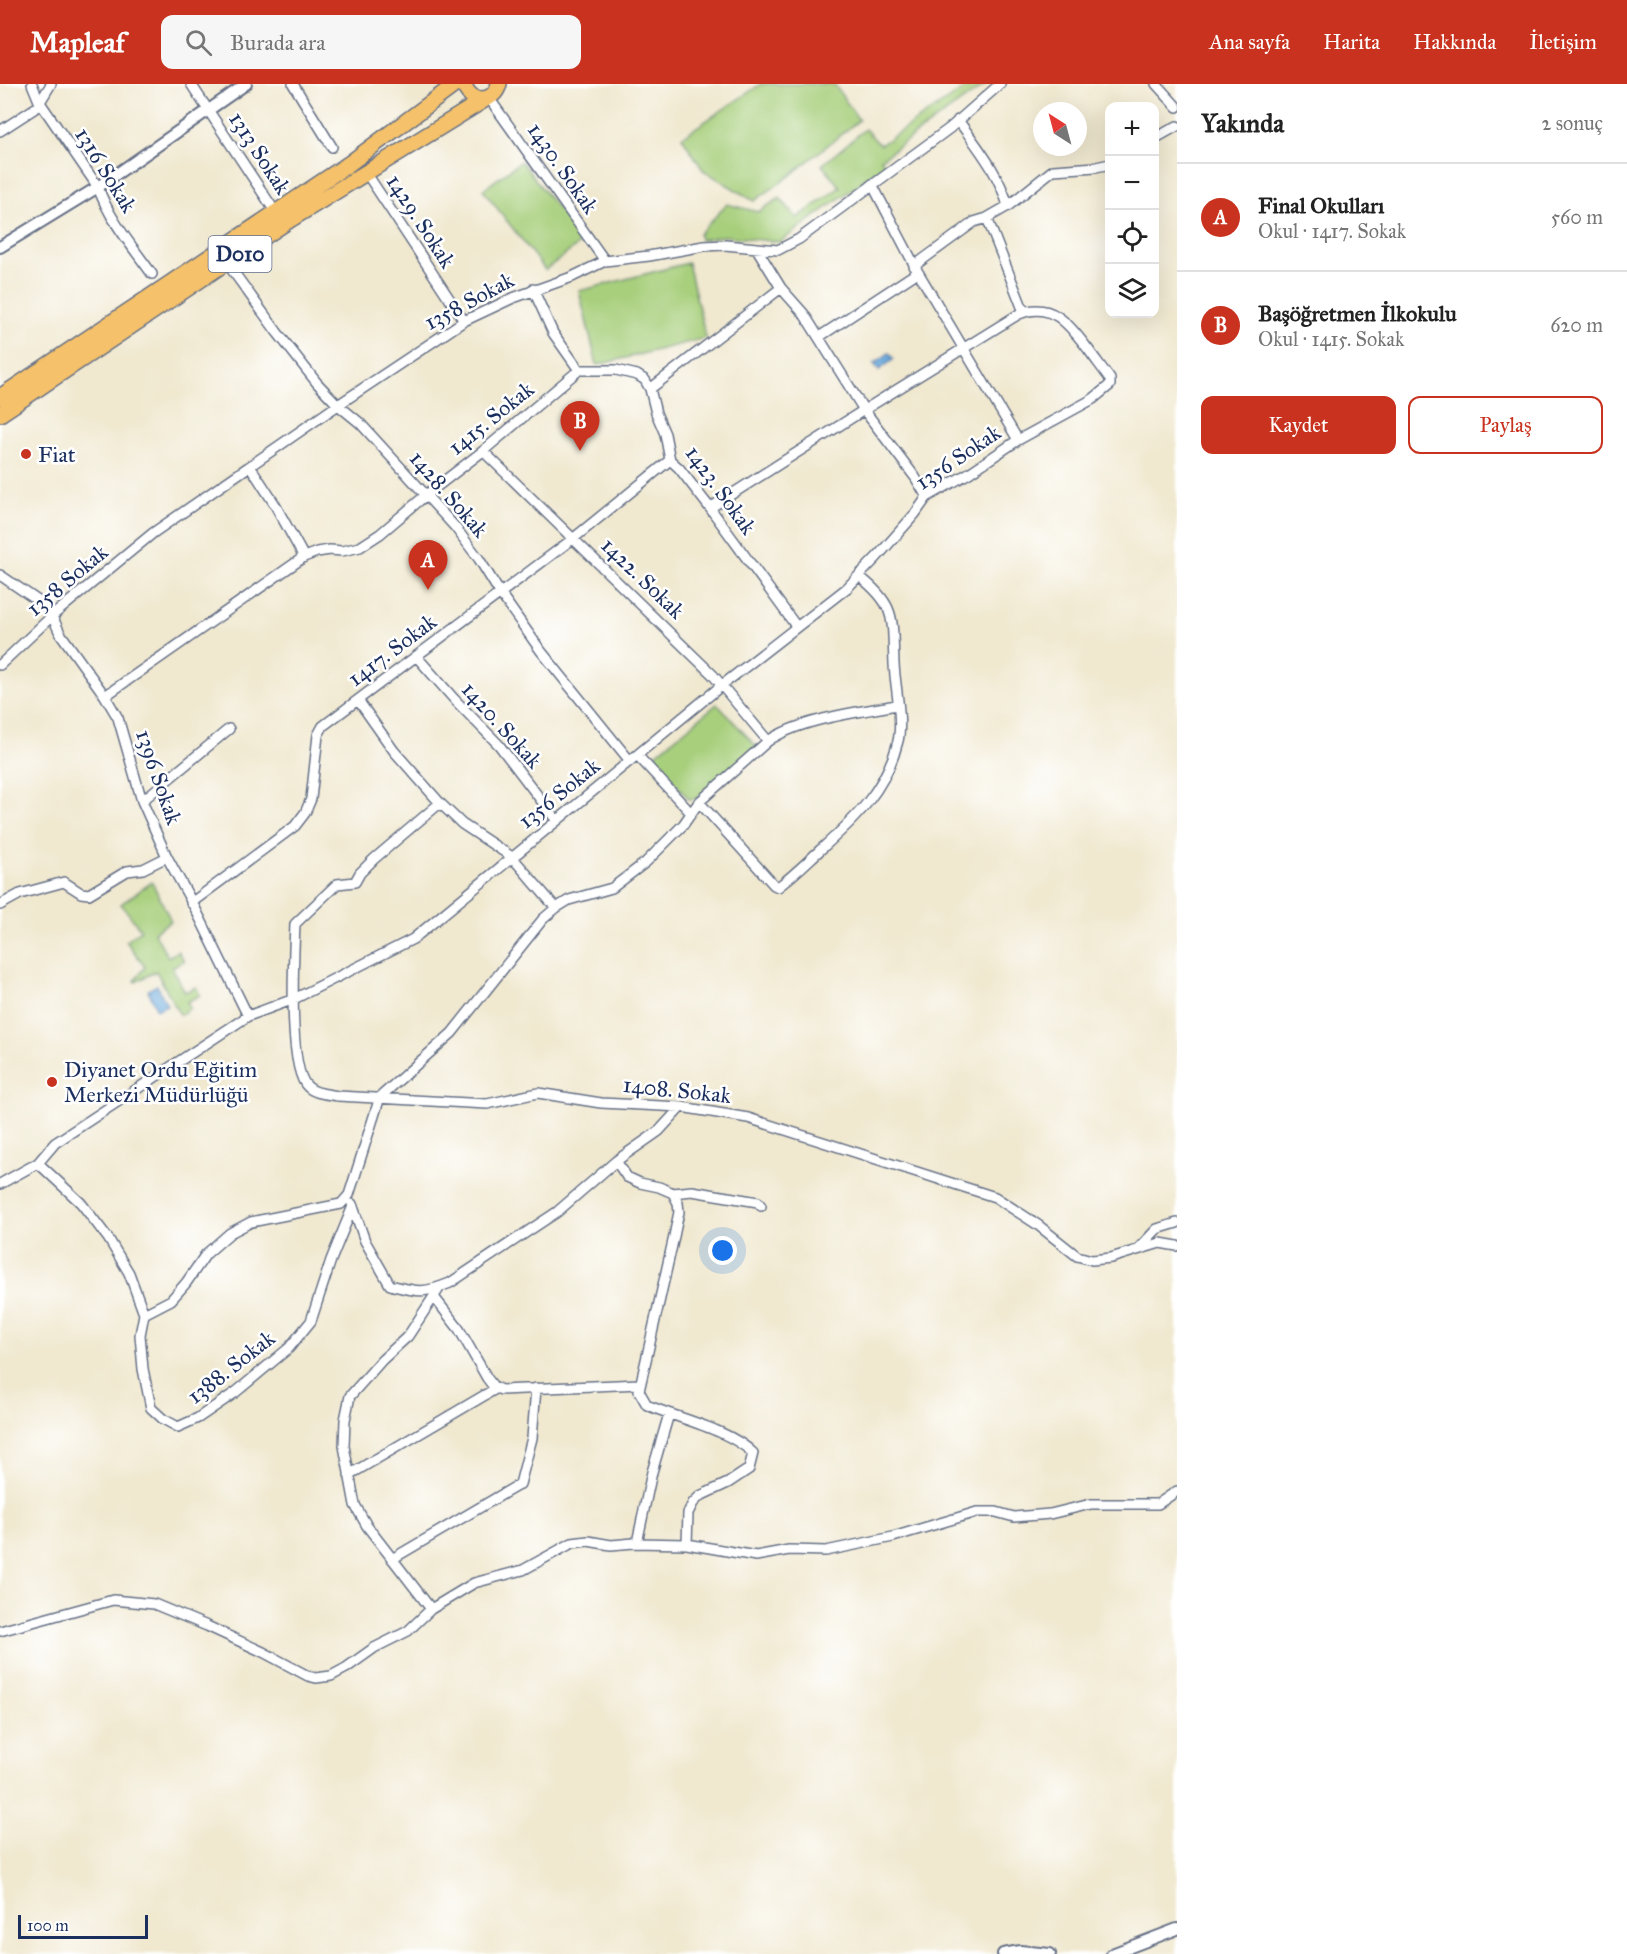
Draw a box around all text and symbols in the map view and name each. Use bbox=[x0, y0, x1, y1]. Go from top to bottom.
search box bbox=[161, 15, 581, 69]
text: Mapleaf bbox=[30, 25, 125, 60]
icon: search bbox=[182, 26, 215, 59]
text: Burada ara bbox=[230, 29, 326, 56]
text: Ana sayfa bbox=[1209, 29, 1290, 55]
text: Harita bbox=[1323, 29, 1380, 55]
text: Hakkında bbox=[1413, 29, 1496, 55]
text: İletişim bbox=[1529, 29, 1597, 55]
north arrow bbox=[1033, 102, 1087, 156]
map controls bbox=[1105, 102, 1159, 318]
button: + bbox=[1105, 102, 1159, 156]
street label: 1313 Sokak bbox=[223, 107, 297, 200]
text: Yakında bbox=[1201, 107, 1284, 139]
text: 2 sonuç bbox=[1541, 111, 1603, 135]
street label: 1430. Sokak bbox=[522, 117, 605, 220]
street label: 1316 Sokak bbox=[69, 122, 143, 218]
button: − bbox=[1105, 156, 1159, 210]
street label: 1429. Sokak bbox=[381, 169, 462, 274]
text: Final Okulları bbox=[1258, 192, 1384, 219]
text: A bbox=[1214, 205, 1227, 229]
text: 560 m bbox=[1551, 205, 1603, 229]
button: locate bbox=[1105, 210, 1159, 264]
text: Okul · 1417. Sokak bbox=[1258, 219, 1406, 243]
road number: D010 bbox=[208, 236, 272, 272]
button: layers bbox=[1105, 264, 1159, 318]
street label: 1358 Sokak bbox=[420, 266, 519, 336]
text: Başöğretmen İlkokulu bbox=[1258, 300, 1457, 327]
text: B bbox=[1214, 313, 1227, 337]
text: 620 m bbox=[1550, 313, 1603, 337]
text: Okul · 1415. Sokak bbox=[1258, 327, 1404, 351]
street label: 1415. Sokak bbox=[443, 375, 540, 461]
button: Kaydet bbox=[1201, 396, 1396, 454]
button: Paylaş bbox=[1408, 396, 1603, 454]
pin: B bbox=[560, 402, 600, 451]
street label: 1356 Sokak bbox=[910, 418, 1007, 495]
street label: 1423. Sokak bbox=[680, 440, 763, 540]
place label: Fiat bbox=[38, 441, 76, 468]
street label: 1428. Sokak bbox=[404, 445, 495, 544]
marker: Fiat bbox=[19, 447, 33, 461]
street label: 1422. Sokak bbox=[596, 532, 691, 625]
street label: 1358 Sokak bbox=[21, 538, 114, 622]
pin: A bbox=[408, 540, 448, 590]
street label: 1417. Sokak bbox=[342, 607, 442, 692]
street label: 1420. Sokak bbox=[456, 676, 548, 775]
street label: 1396 Sokak bbox=[130, 726, 188, 829]
street label: 1356 Sokak bbox=[513, 751, 606, 834]
place label: Diyanet Ordu Eğitim Merkezi Müdürlüğü bbox=[64, 1056, 258, 1108]
street label: 1408. Sokak bbox=[622, 1071, 733, 1109]
marker: Diyanet Ordu Eğitim Merkezi Müdürlüğü bbox=[45, 1075, 59, 1089]
your location bbox=[708, 1236, 737, 1265]
street label: 1388. Sokak bbox=[182, 1324, 281, 1410]
scale bar bbox=[18, 1912, 148, 1940]
text: 100 m bbox=[27, 1916, 69, 1935]

